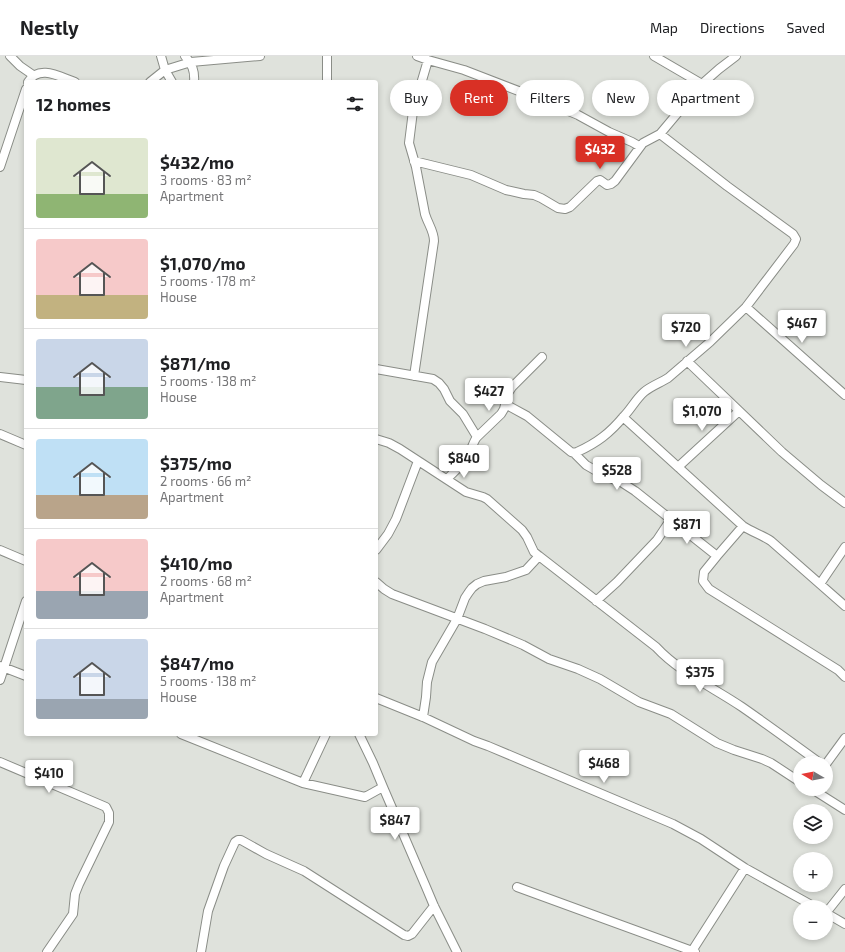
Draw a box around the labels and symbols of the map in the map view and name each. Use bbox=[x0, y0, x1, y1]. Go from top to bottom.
pin: $432 bbox=[576, 136, 624, 170]
pin: $467 bbox=[778, 310, 826, 344]
pin: $720 bbox=[662, 314, 710, 348]
pin: $427 bbox=[465, 378, 513, 412]
pin: $1,070 bbox=[669, 398, 735, 432]
pin: $840 bbox=[440, 445, 488, 479]
pin: $528 bbox=[593, 457, 641, 491]
pin: $871 bbox=[663, 511, 711, 545]
pin: $375 bbox=[676, 659, 724, 693]
pin: $468 bbox=[580, 750, 628, 784]
north arrow bbox=[793, 756, 833, 796]
pin: $410 bbox=[25, 760, 73, 794]
pin: $847 bbox=[371, 807, 419, 841]

